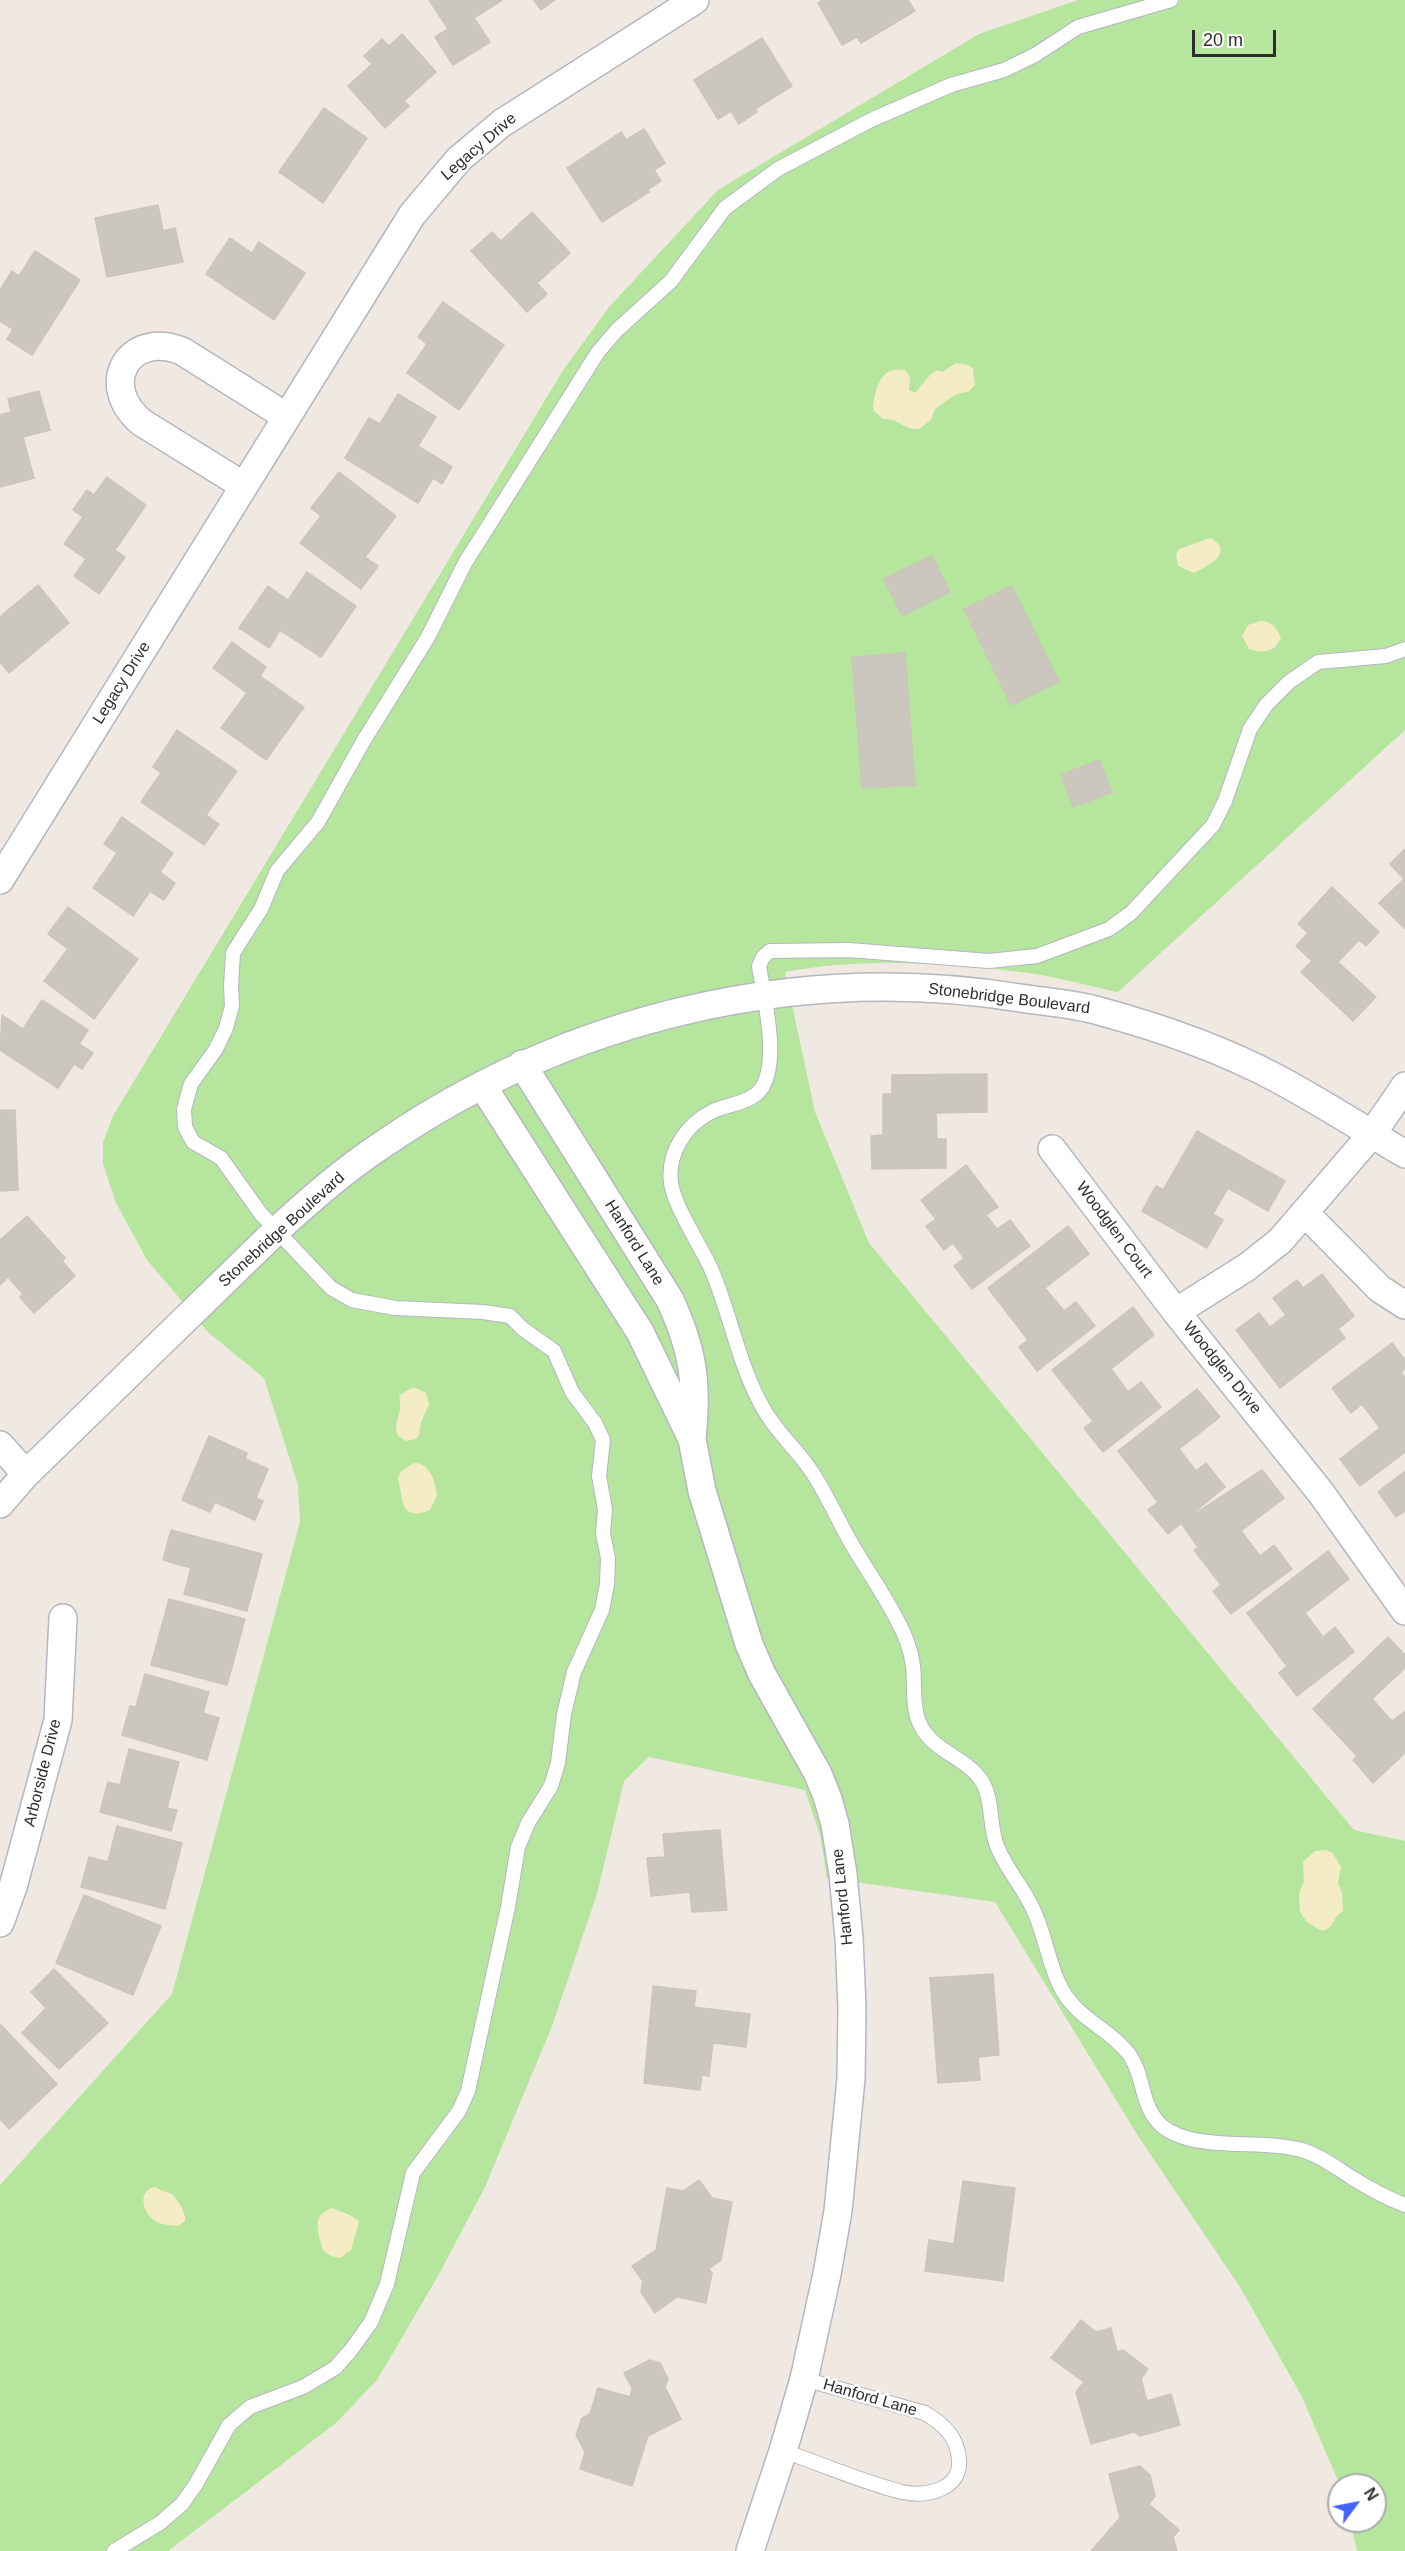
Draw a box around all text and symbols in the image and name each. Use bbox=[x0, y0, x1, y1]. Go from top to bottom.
scale bar bbox=[1195, 18, 1279, 56]
text: 20 m bbox=[1203, 30, 1243, 50]
street label: Legacy Drive bbox=[437, 109, 521, 185]
street label: Legacy Drive bbox=[89, 638, 155, 728]
street label: Stonebridge Boulevard bbox=[927, 980, 1091, 1018]
street label: Stonebridge Boulevard bbox=[215, 1168, 349, 1292]
street label: Woodglen Court bbox=[1072, 1178, 1156, 1282]
street label: Hanford Lane bbox=[600, 1197, 668, 1289]
street label: Woodglen Drive bbox=[1179, 1318, 1265, 1418]
street label: Arborside Drive bbox=[20, 1717, 66, 1829]
street label: Hanford Lane bbox=[828, 1848, 858, 1946]
street label: Hanford Lane bbox=[821, 2375, 919, 2421]
north arrow bbox=[1327, 2473, 1387, 2533]
text: N bbox=[1361, 2485, 1381, 2504]

